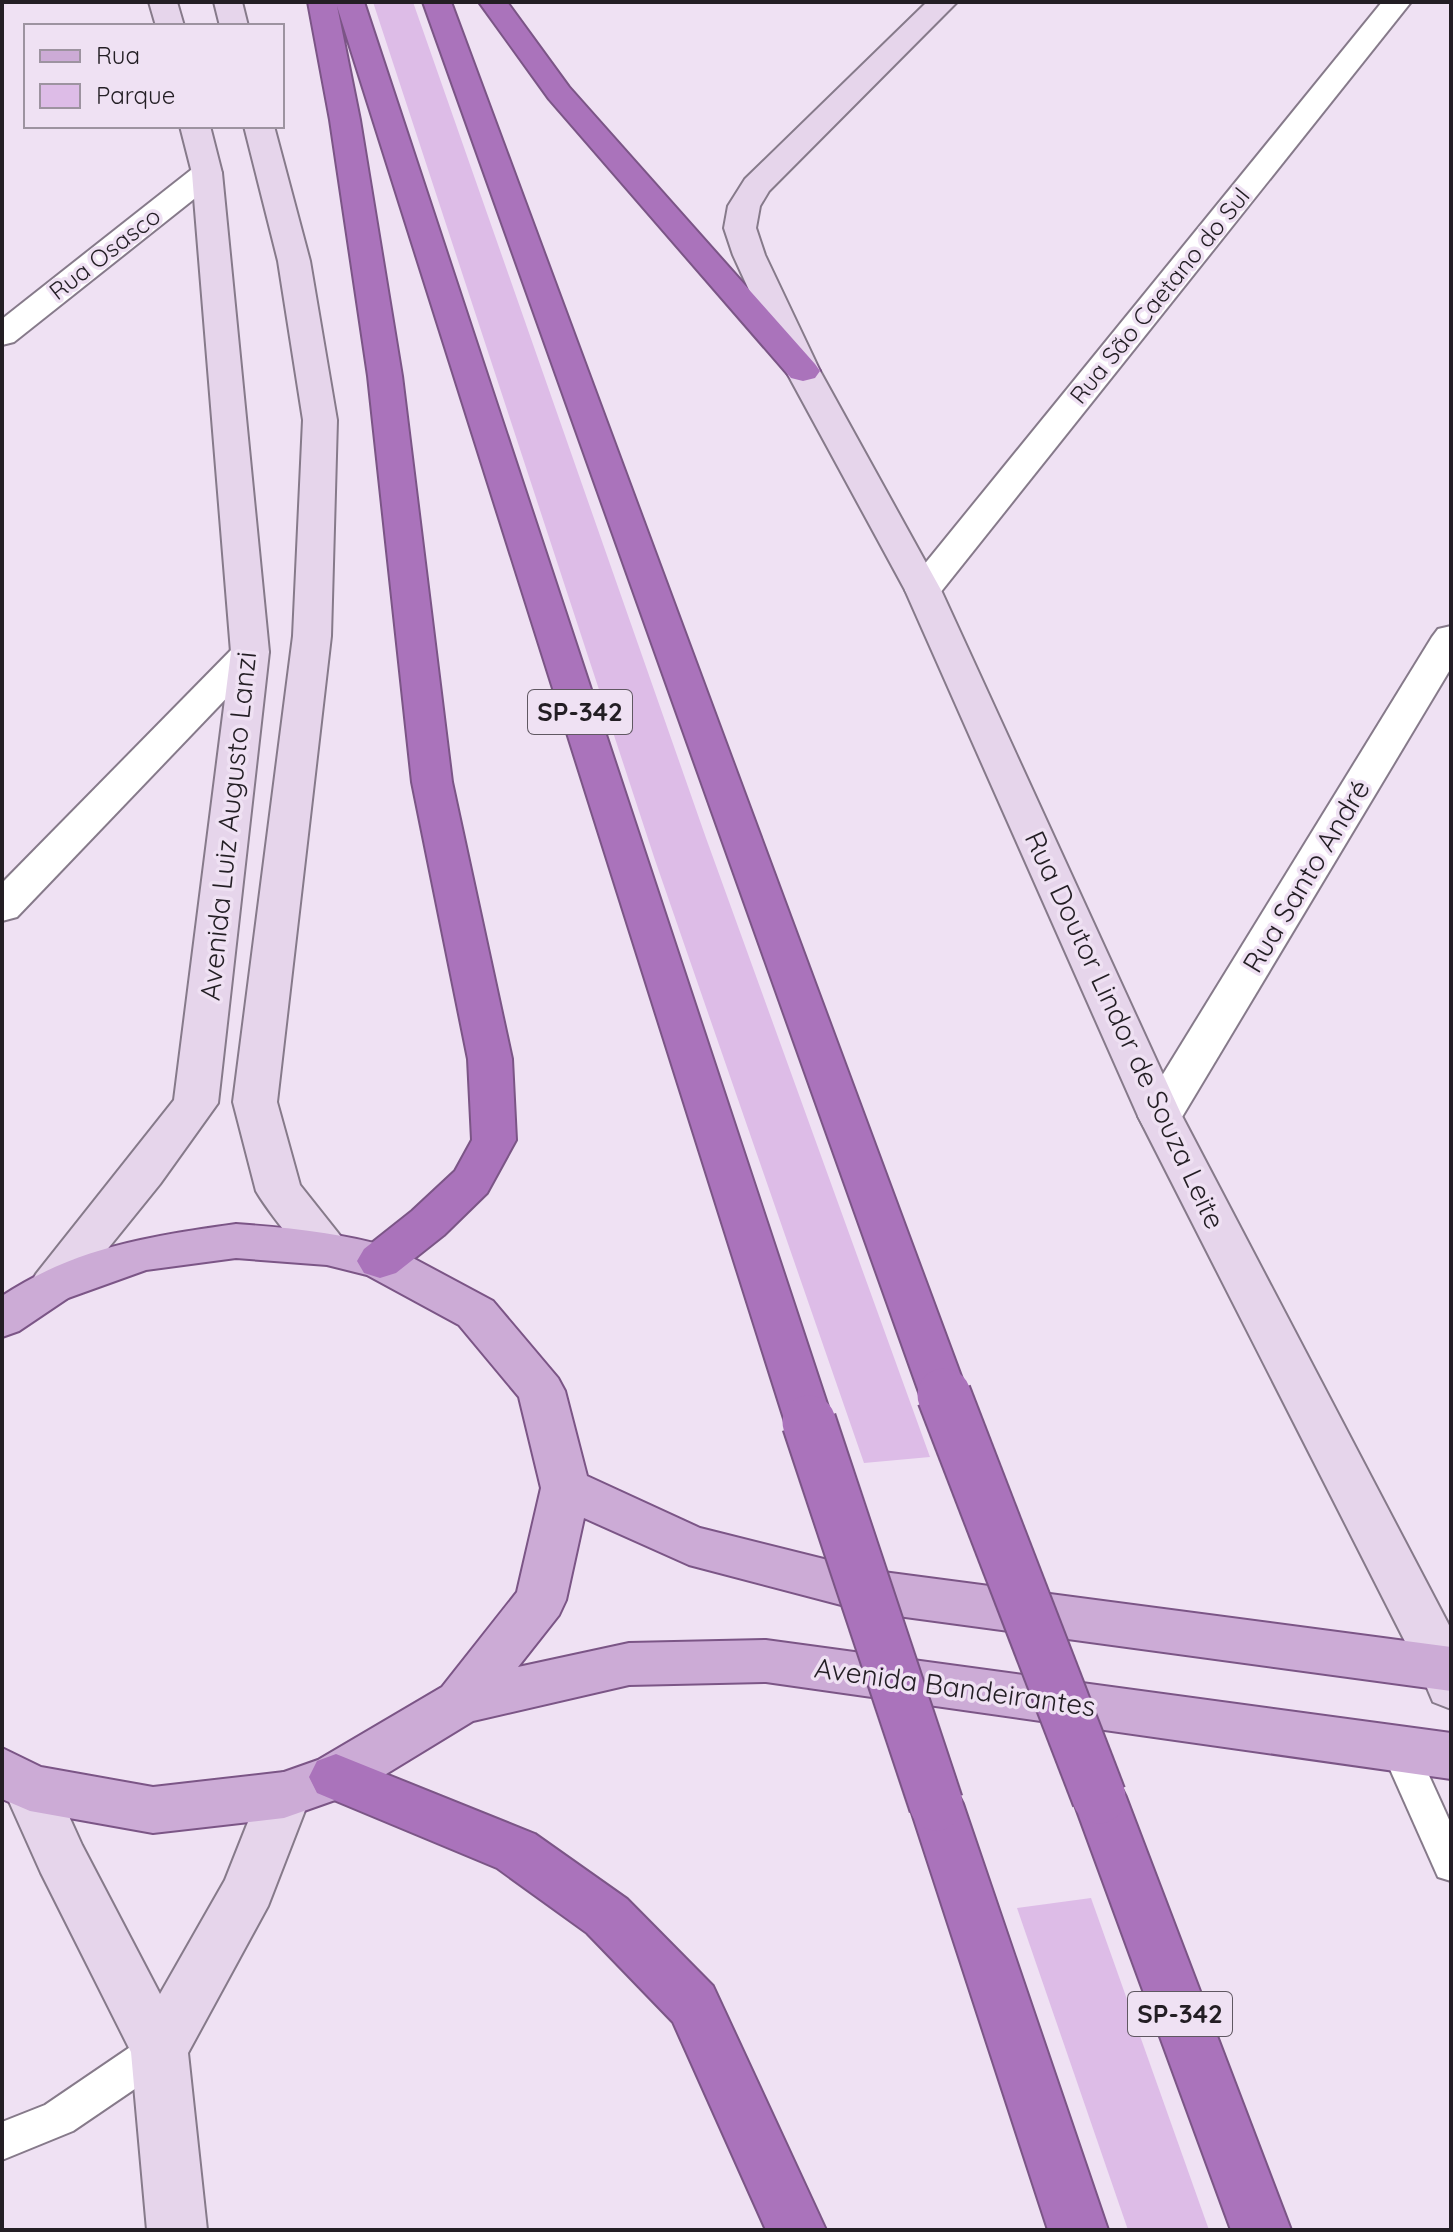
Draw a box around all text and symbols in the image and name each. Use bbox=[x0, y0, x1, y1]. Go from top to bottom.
legend bbox=[24, 24, 284, 128]
text: Rua bbox=[96, 40, 140, 70]
text: Parque bbox=[96, 80, 175, 110]
street label: Rua São Caetano do Sul bbox=[1063, 181, 1256, 409]
street label: Rua Osasco bbox=[43, 200, 166, 306]
street label: Avenida Luiz Augusto Lanzi bbox=[192, 650, 263, 1002]
road number: SP-342 bbox=[528, 690, 632, 734]
street label: Rua Santo André bbox=[1234, 773, 1377, 979]
street label: Rua Doutor Lindor de Souza Leite bbox=[1018, 825, 1233, 1234]
street label: Avenida Bandeirantes bbox=[812, 1649, 1098, 1724]
road number: SP-342 bbox=[1128, 1992, 1232, 2036]

